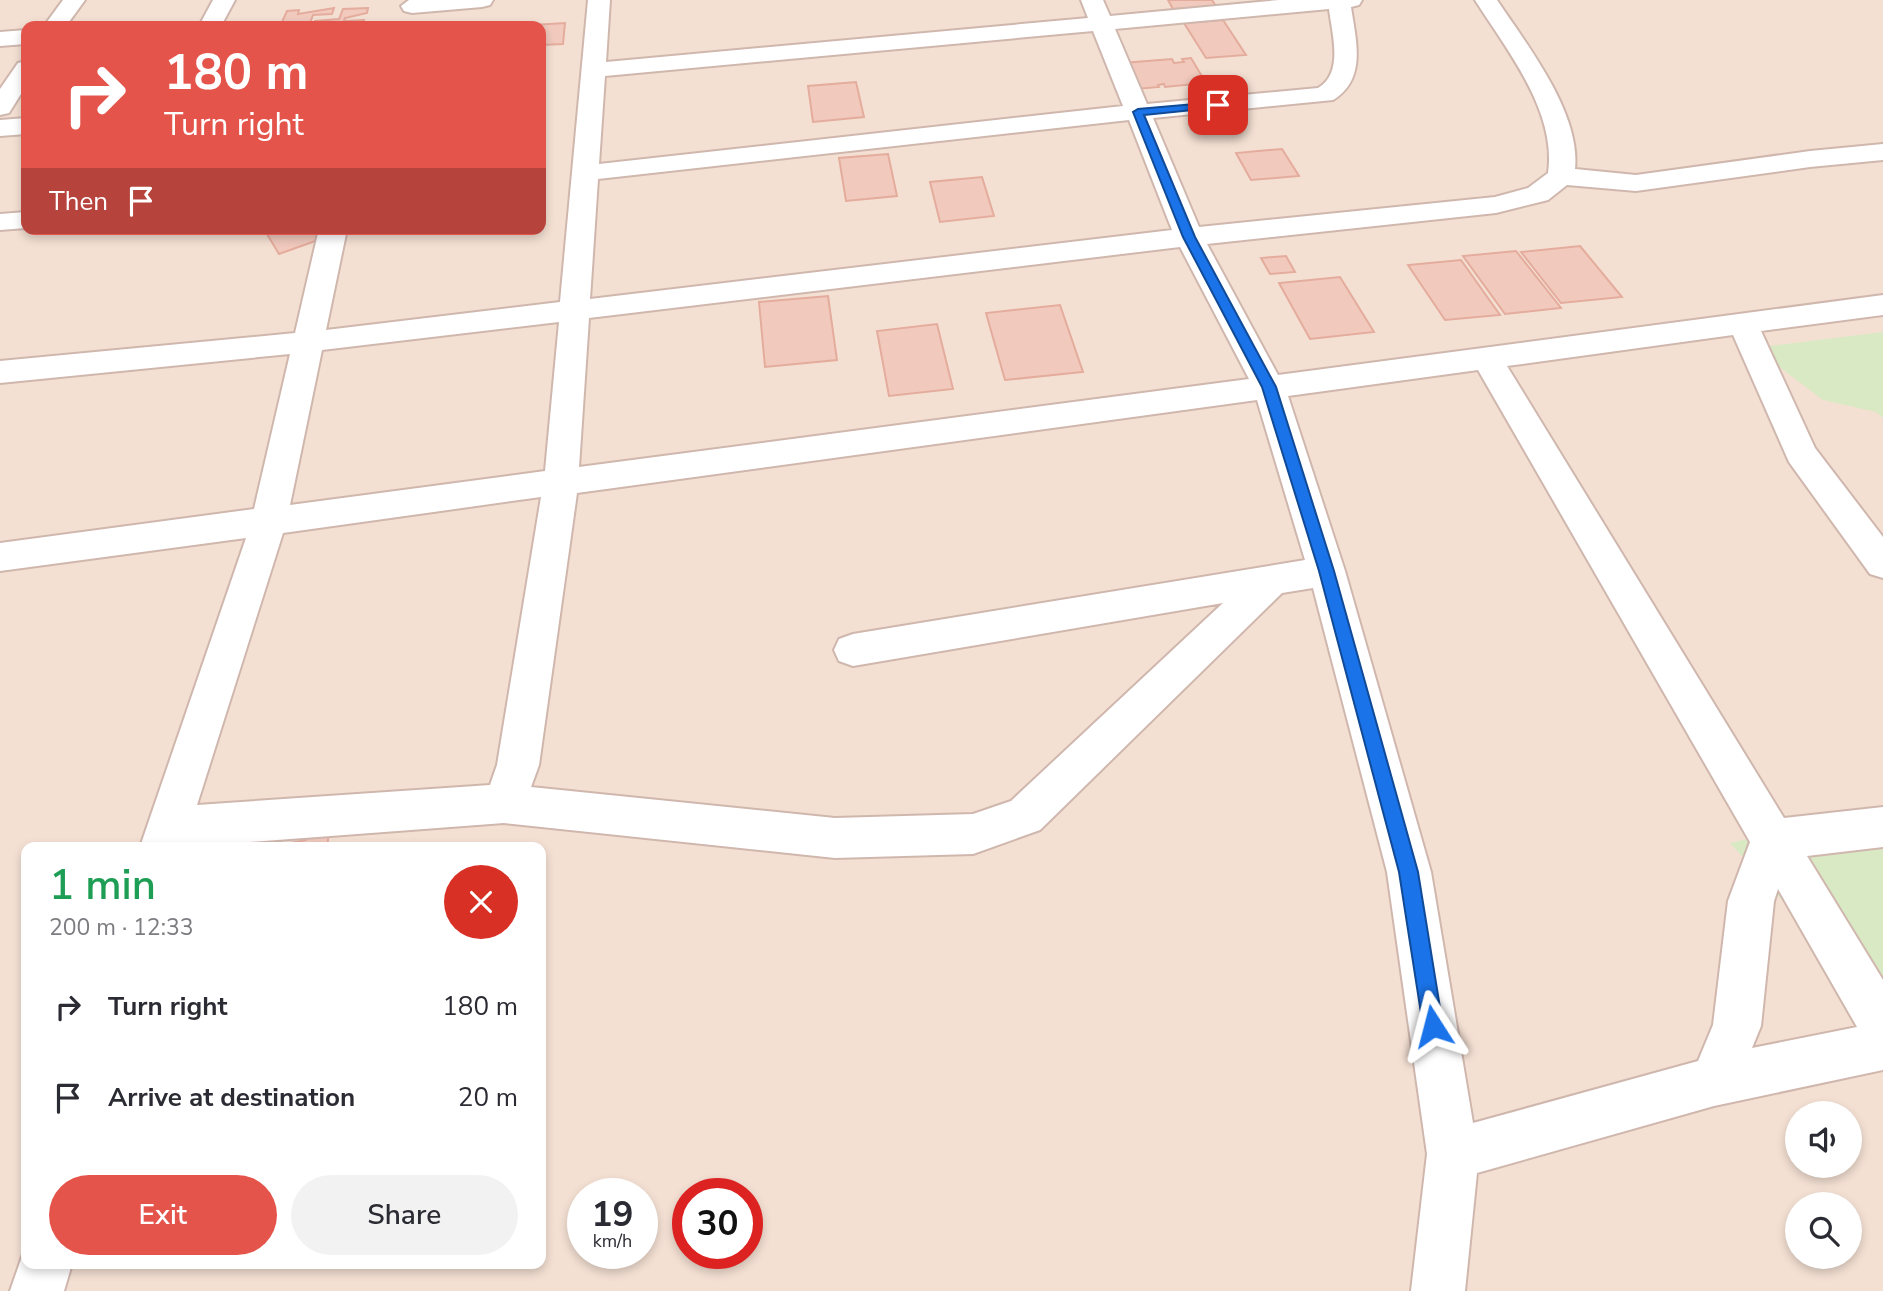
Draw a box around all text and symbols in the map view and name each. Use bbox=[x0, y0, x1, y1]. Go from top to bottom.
text: 180 m bbox=[164, 39, 308, 106]
icon: right bbox=[49, 49, 140, 140]
pin bbox=[1188, 75, 1248, 135]
icon: arrive bbox=[1199, 86, 1237, 124]
text: Turn right bbox=[164, 103, 304, 146]
icon: arrive bbox=[122, 182, 160, 220]
text: Then bbox=[49, 184, 108, 219]
text: 1 min bbox=[49, 857, 156, 914]
button: close bbox=[444, 865, 518, 939]
text: 200 m · 12:33 bbox=[49, 912, 194, 943]
icon: right bbox=[49, 988, 87, 1026]
text: Turn right bbox=[108, 989, 227, 1024]
text: 180 m bbox=[442, 989, 518, 1024]
position arrow bbox=[1396, 989, 1470, 1063]
icon: arrive bbox=[49, 1079, 87, 1117]
text: Arrive at destination bbox=[108, 1080, 355, 1115]
text: 20 m bbox=[458, 1080, 518, 1115]
map controls bbox=[1785, 1101, 1862, 1269]
button: sound bbox=[1785, 1101, 1862, 1178]
button: Exit bbox=[49, 1175, 277, 1255]
button: Share bbox=[291, 1175, 518, 1255]
speed limit sign: 30 bbox=[672, 1178, 763, 1269]
text: 19 bbox=[591, 1191, 634, 1238]
button: search bbox=[1785, 1192, 1862, 1269]
text: km/h bbox=[593, 1229, 632, 1253]

